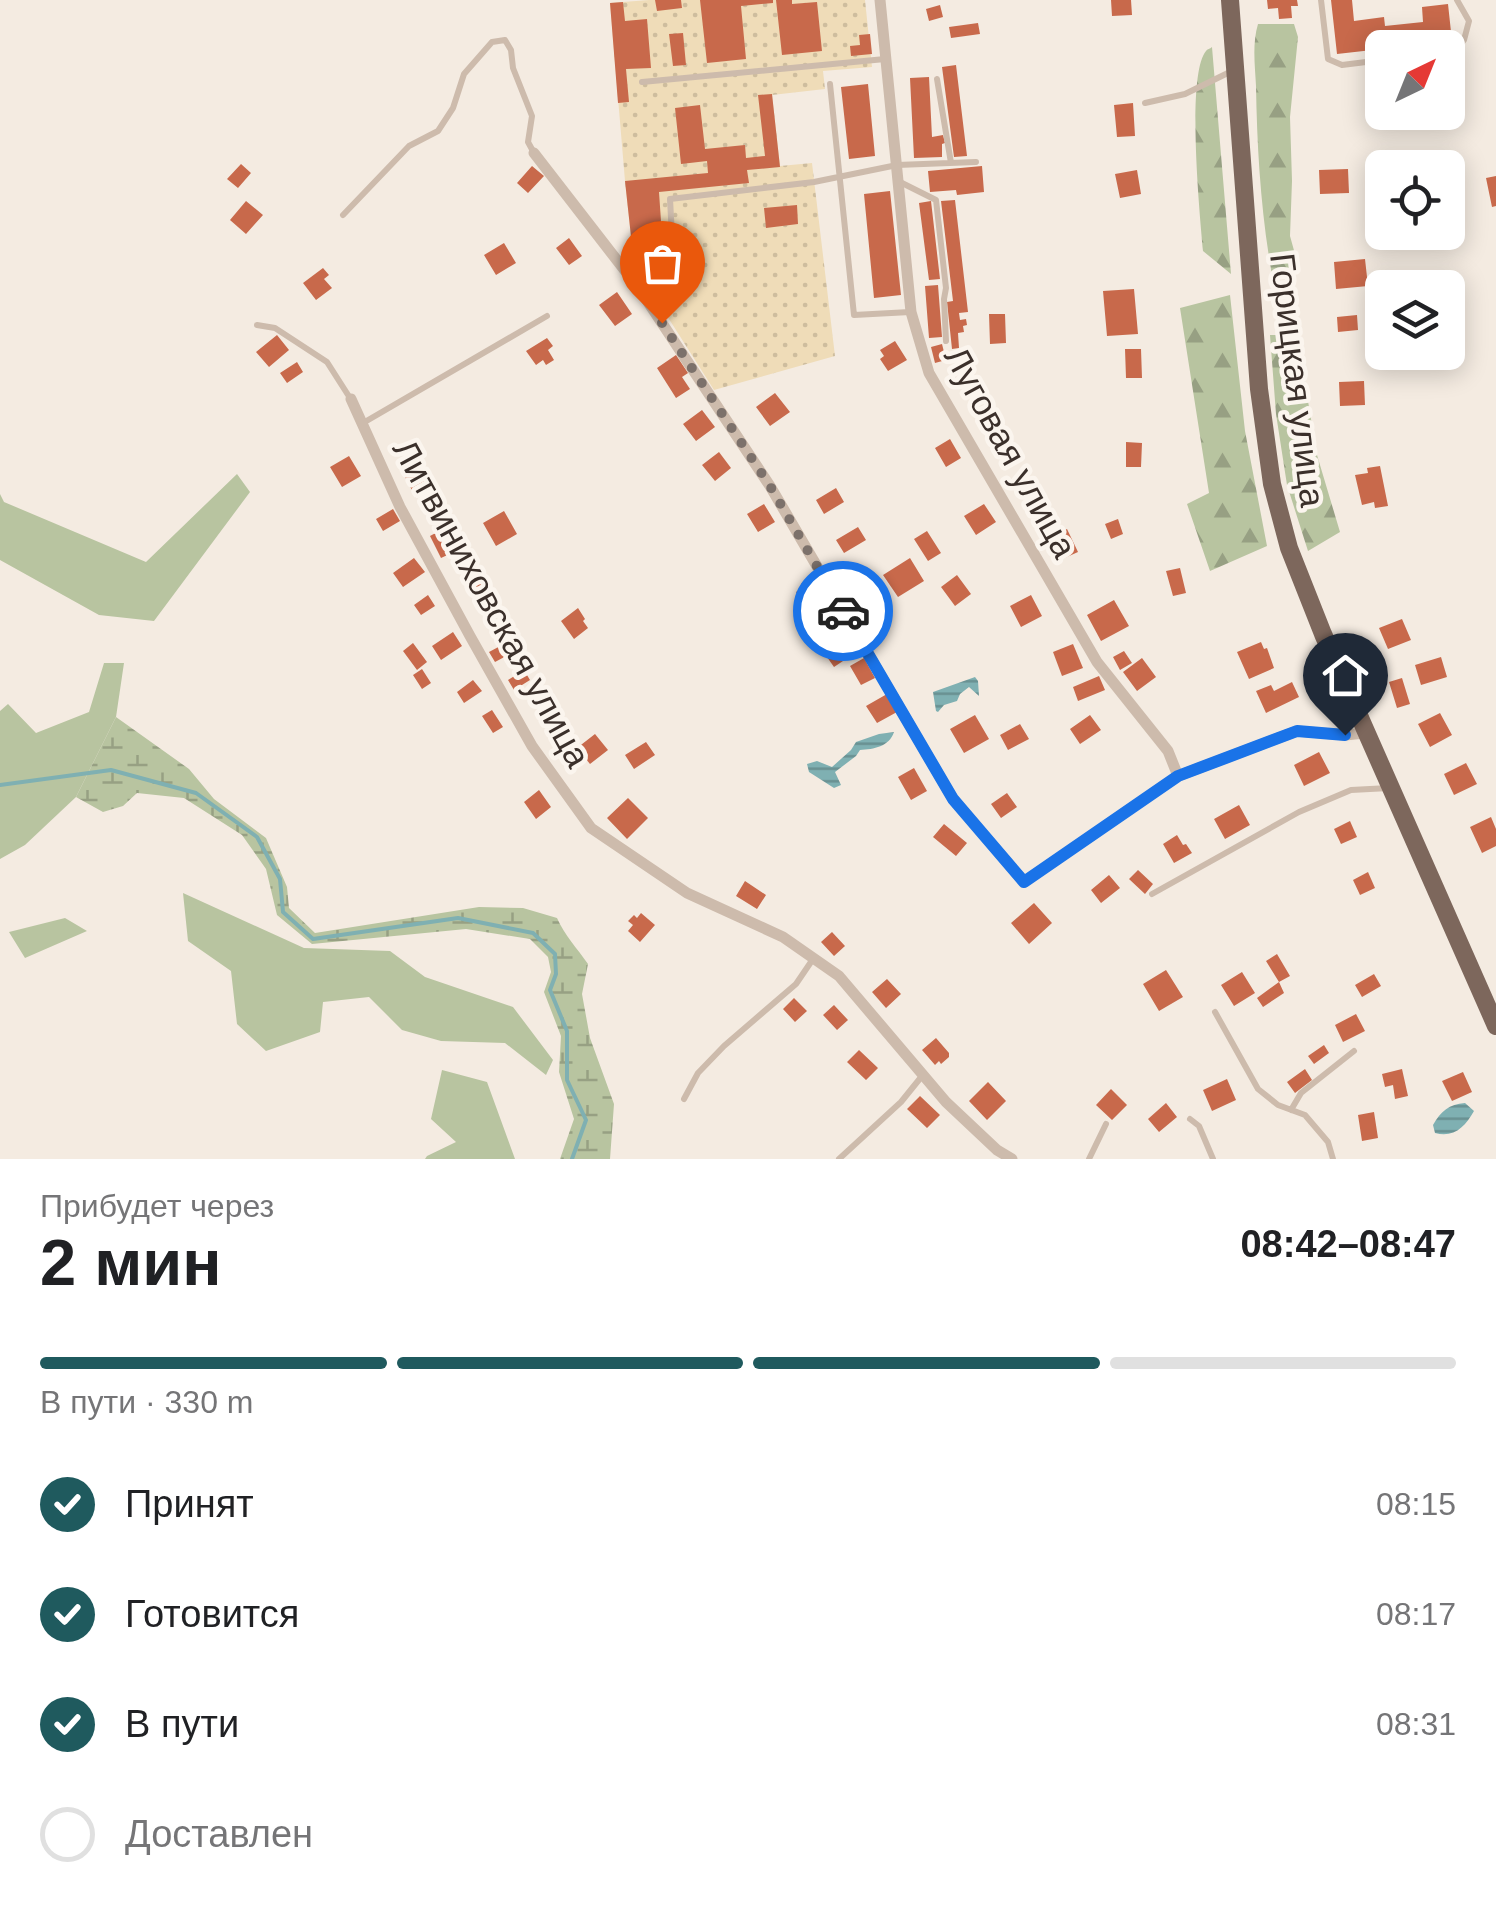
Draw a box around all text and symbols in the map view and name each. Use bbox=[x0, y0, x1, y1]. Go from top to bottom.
north arrow bbox=[1365, 30, 1465, 130]
map controls bbox=[1365, 30, 1465, 370]
button: locate bbox=[1365, 150, 1465, 250]
pin bbox=[620, 221, 705, 324]
icon: bag bbox=[635, 236, 690, 291]
street label: Горицкая улица bbox=[1263, 251, 1333, 510]
button: layers bbox=[1365, 270, 1465, 370]
street label: Луговая улица bbox=[937, 340, 1085, 565]
street label: Литвиниховская улица bbox=[386, 432, 599, 774]
courier bbox=[793, 561, 893, 661]
icon: car bbox=[816, 584, 871, 639]
pin bbox=[1303, 633, 1388, 736]
icon: home bbox=[1318, 648, 1373, 703]
text: Прибудет через bbox=[40, 1188, 274, 1224]
text: 08:42–08:47 bbox=[1240, 1223, 1456, 1265]
text: 2 мин bbox=[40, 1226, 222, 1299]
text: В пути · 330 m bbox=[40, 1384, 253, 1420]
icon: check bbox=[40, 1477, 95, 1532]
text: Принят bbox=[125, 1483, 254, 1525]
text: 08:15 bbox=[1376, 1486, 1456, 1522]
icon: check bbox=[40, 1587, 95, 1642]
text: Готовится bbox=[125, 1593, 299, 1635]
text: 08:17 bbox=[1376, 1596, 1456, 1632]
icon: check bbox=[40, 1697, 95, 1752]
text: В пути bbox=[125, 1703, 239, 1745]
text: 08:31 bbox=[1376, 1706, 1456, 1742]
text: Доставлен bbox=[125, 1813, 313, 1855]

